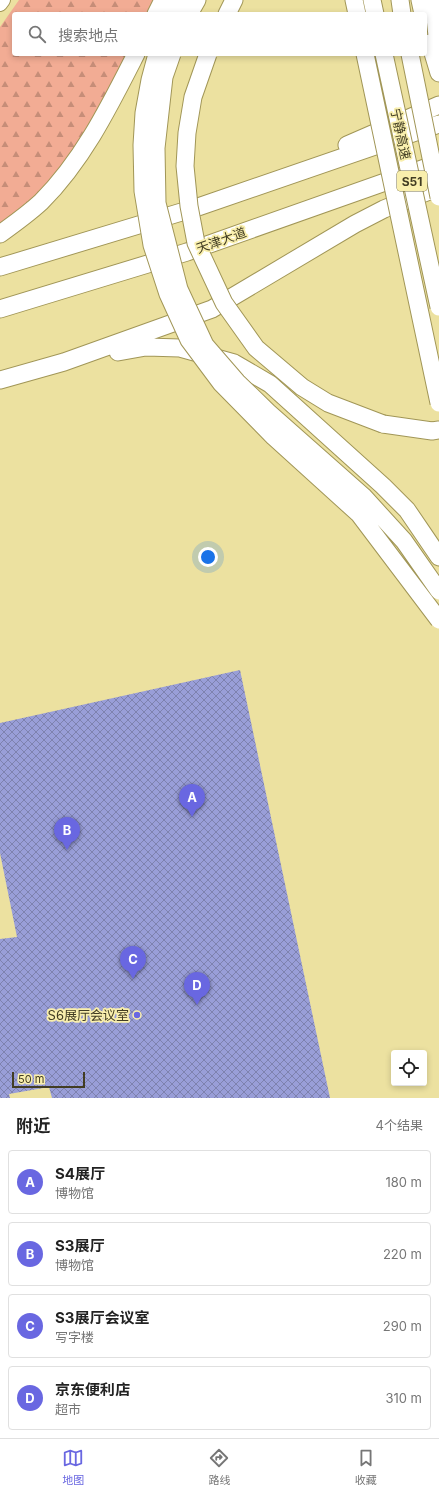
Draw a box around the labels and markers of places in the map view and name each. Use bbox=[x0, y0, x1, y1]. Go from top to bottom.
pin: A bbox=[179, 784, 205, 817]
pin: B bbox=[54, 817, 80, 850]
pin: C bbox=[120, 946, 146, 979]
pin: D bbox=[184, 972, 210, 1005]
place label: S6展厅会议室 bbox=[48, 1007, 129, 1023]
marker: S6展厅会议室 bbox=[132, 1010, 142, 1020]

